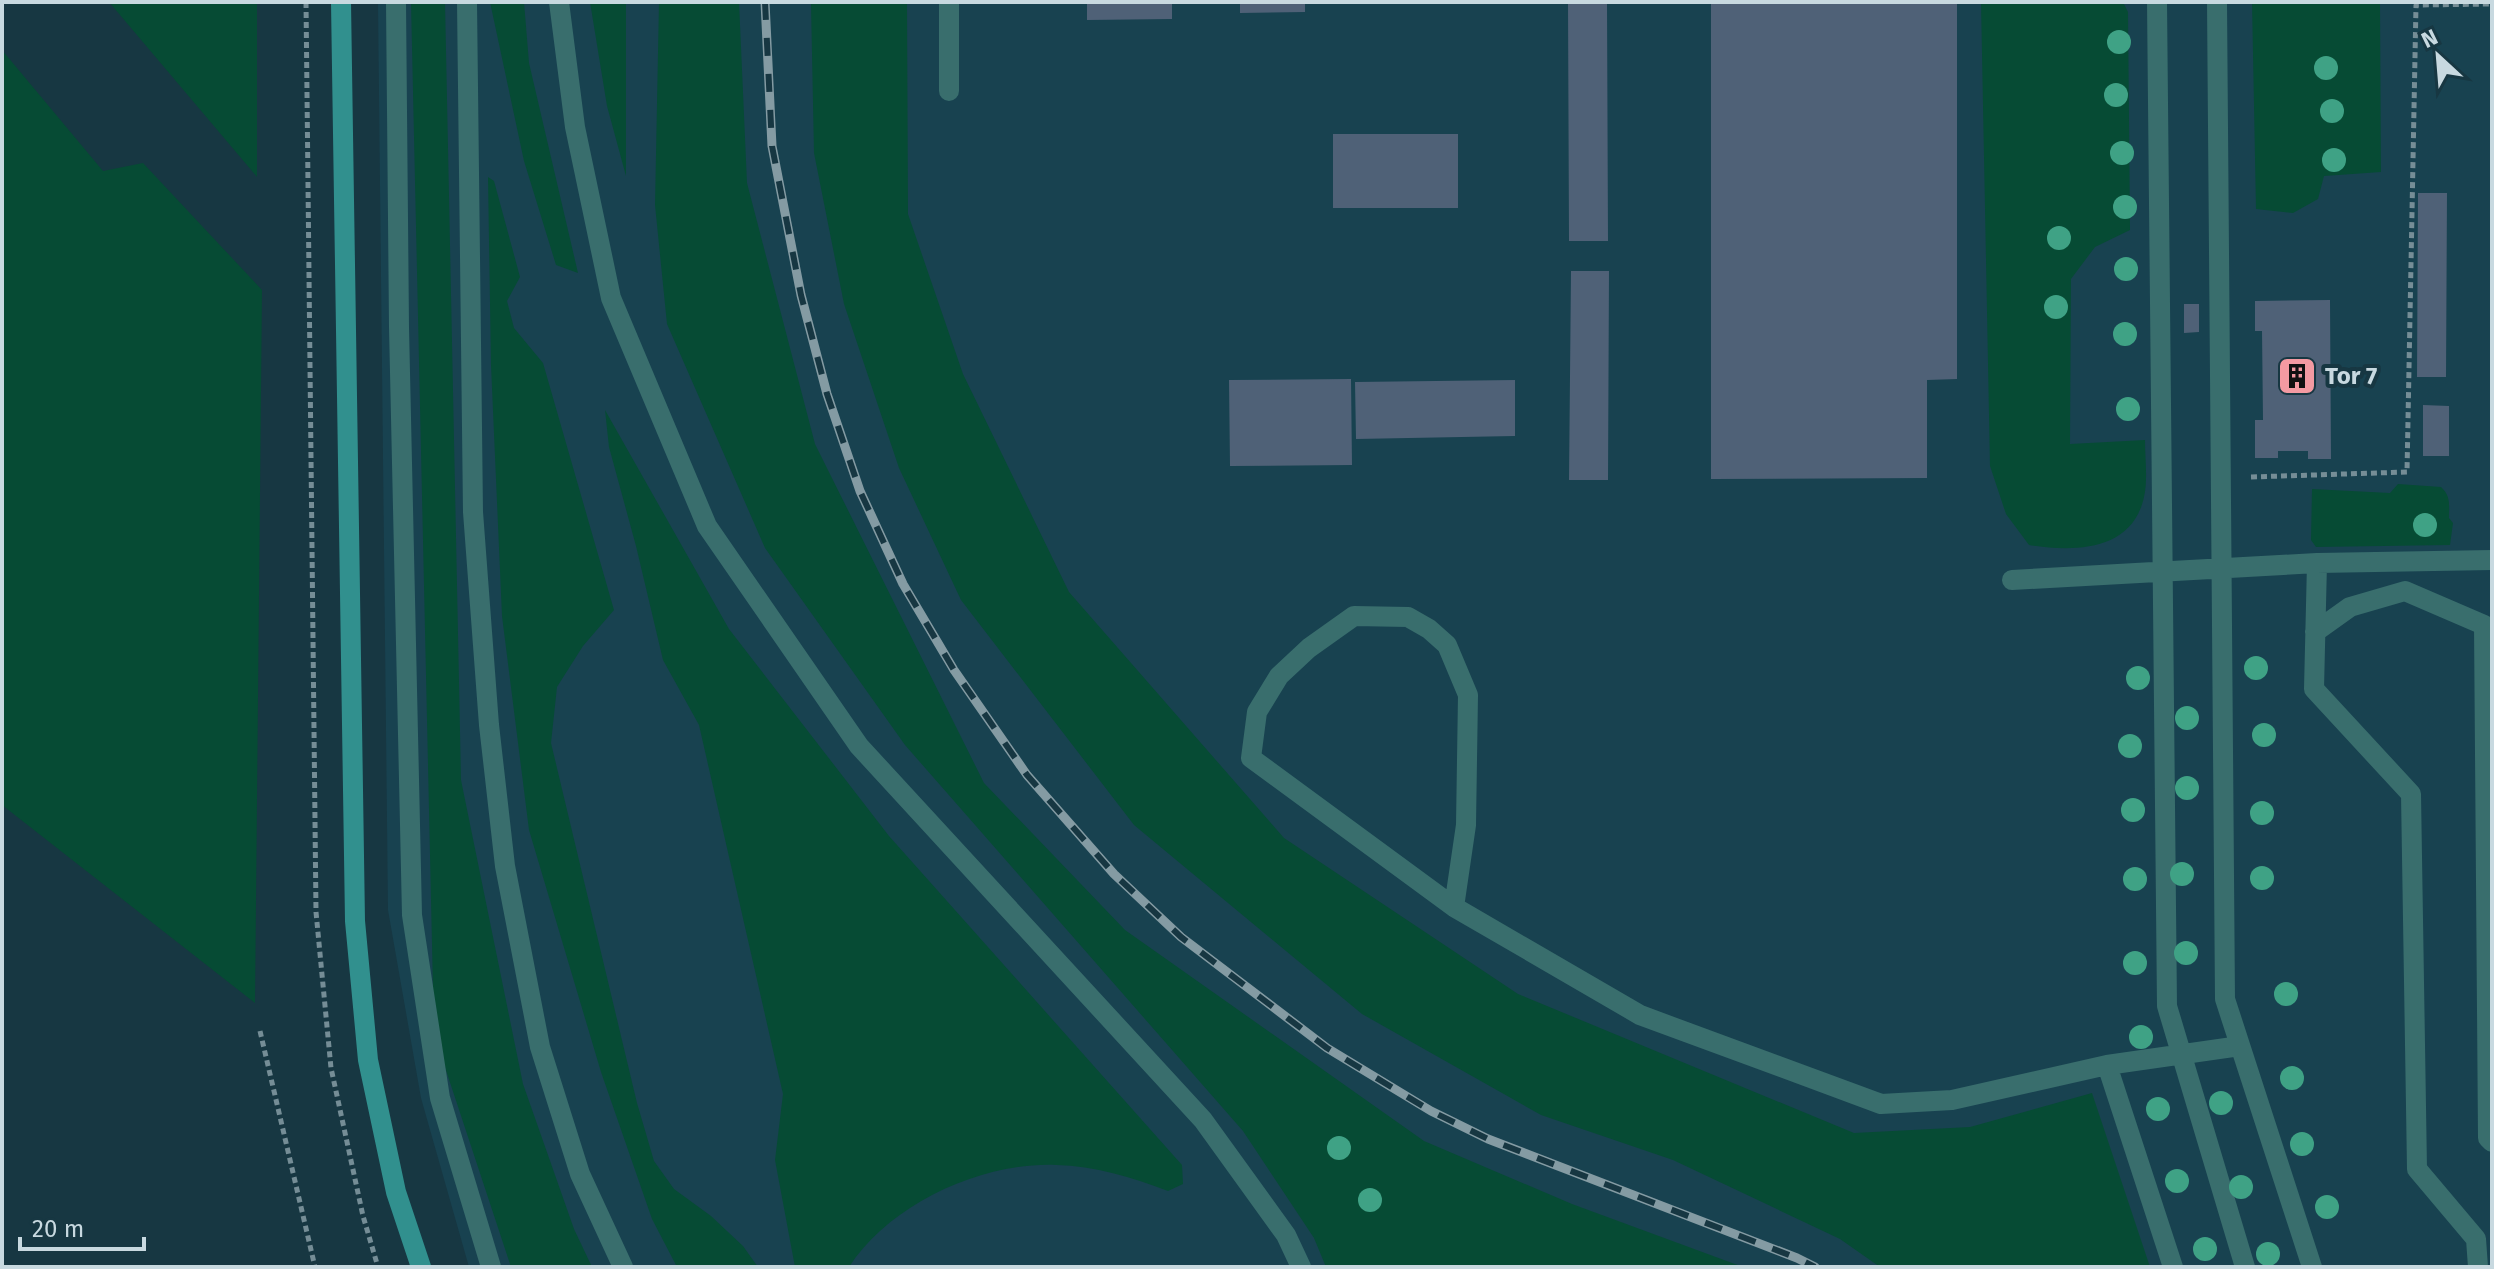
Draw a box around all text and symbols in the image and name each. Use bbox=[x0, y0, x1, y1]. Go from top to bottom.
north arrow bbox=[2398, 16, 2478, 96]
text: N bbox=[2417, 23, 2442, 54]
building icon: Tor 7 bbox=[2276, 355, 2318, 397]
place label: Tor 7 bbox=[2325, 362, 2377, 390]
scale bar bbox=[20, 1201, 144, 1251]
text: 20 m bbox=[32, 1215, 84, 1243]

